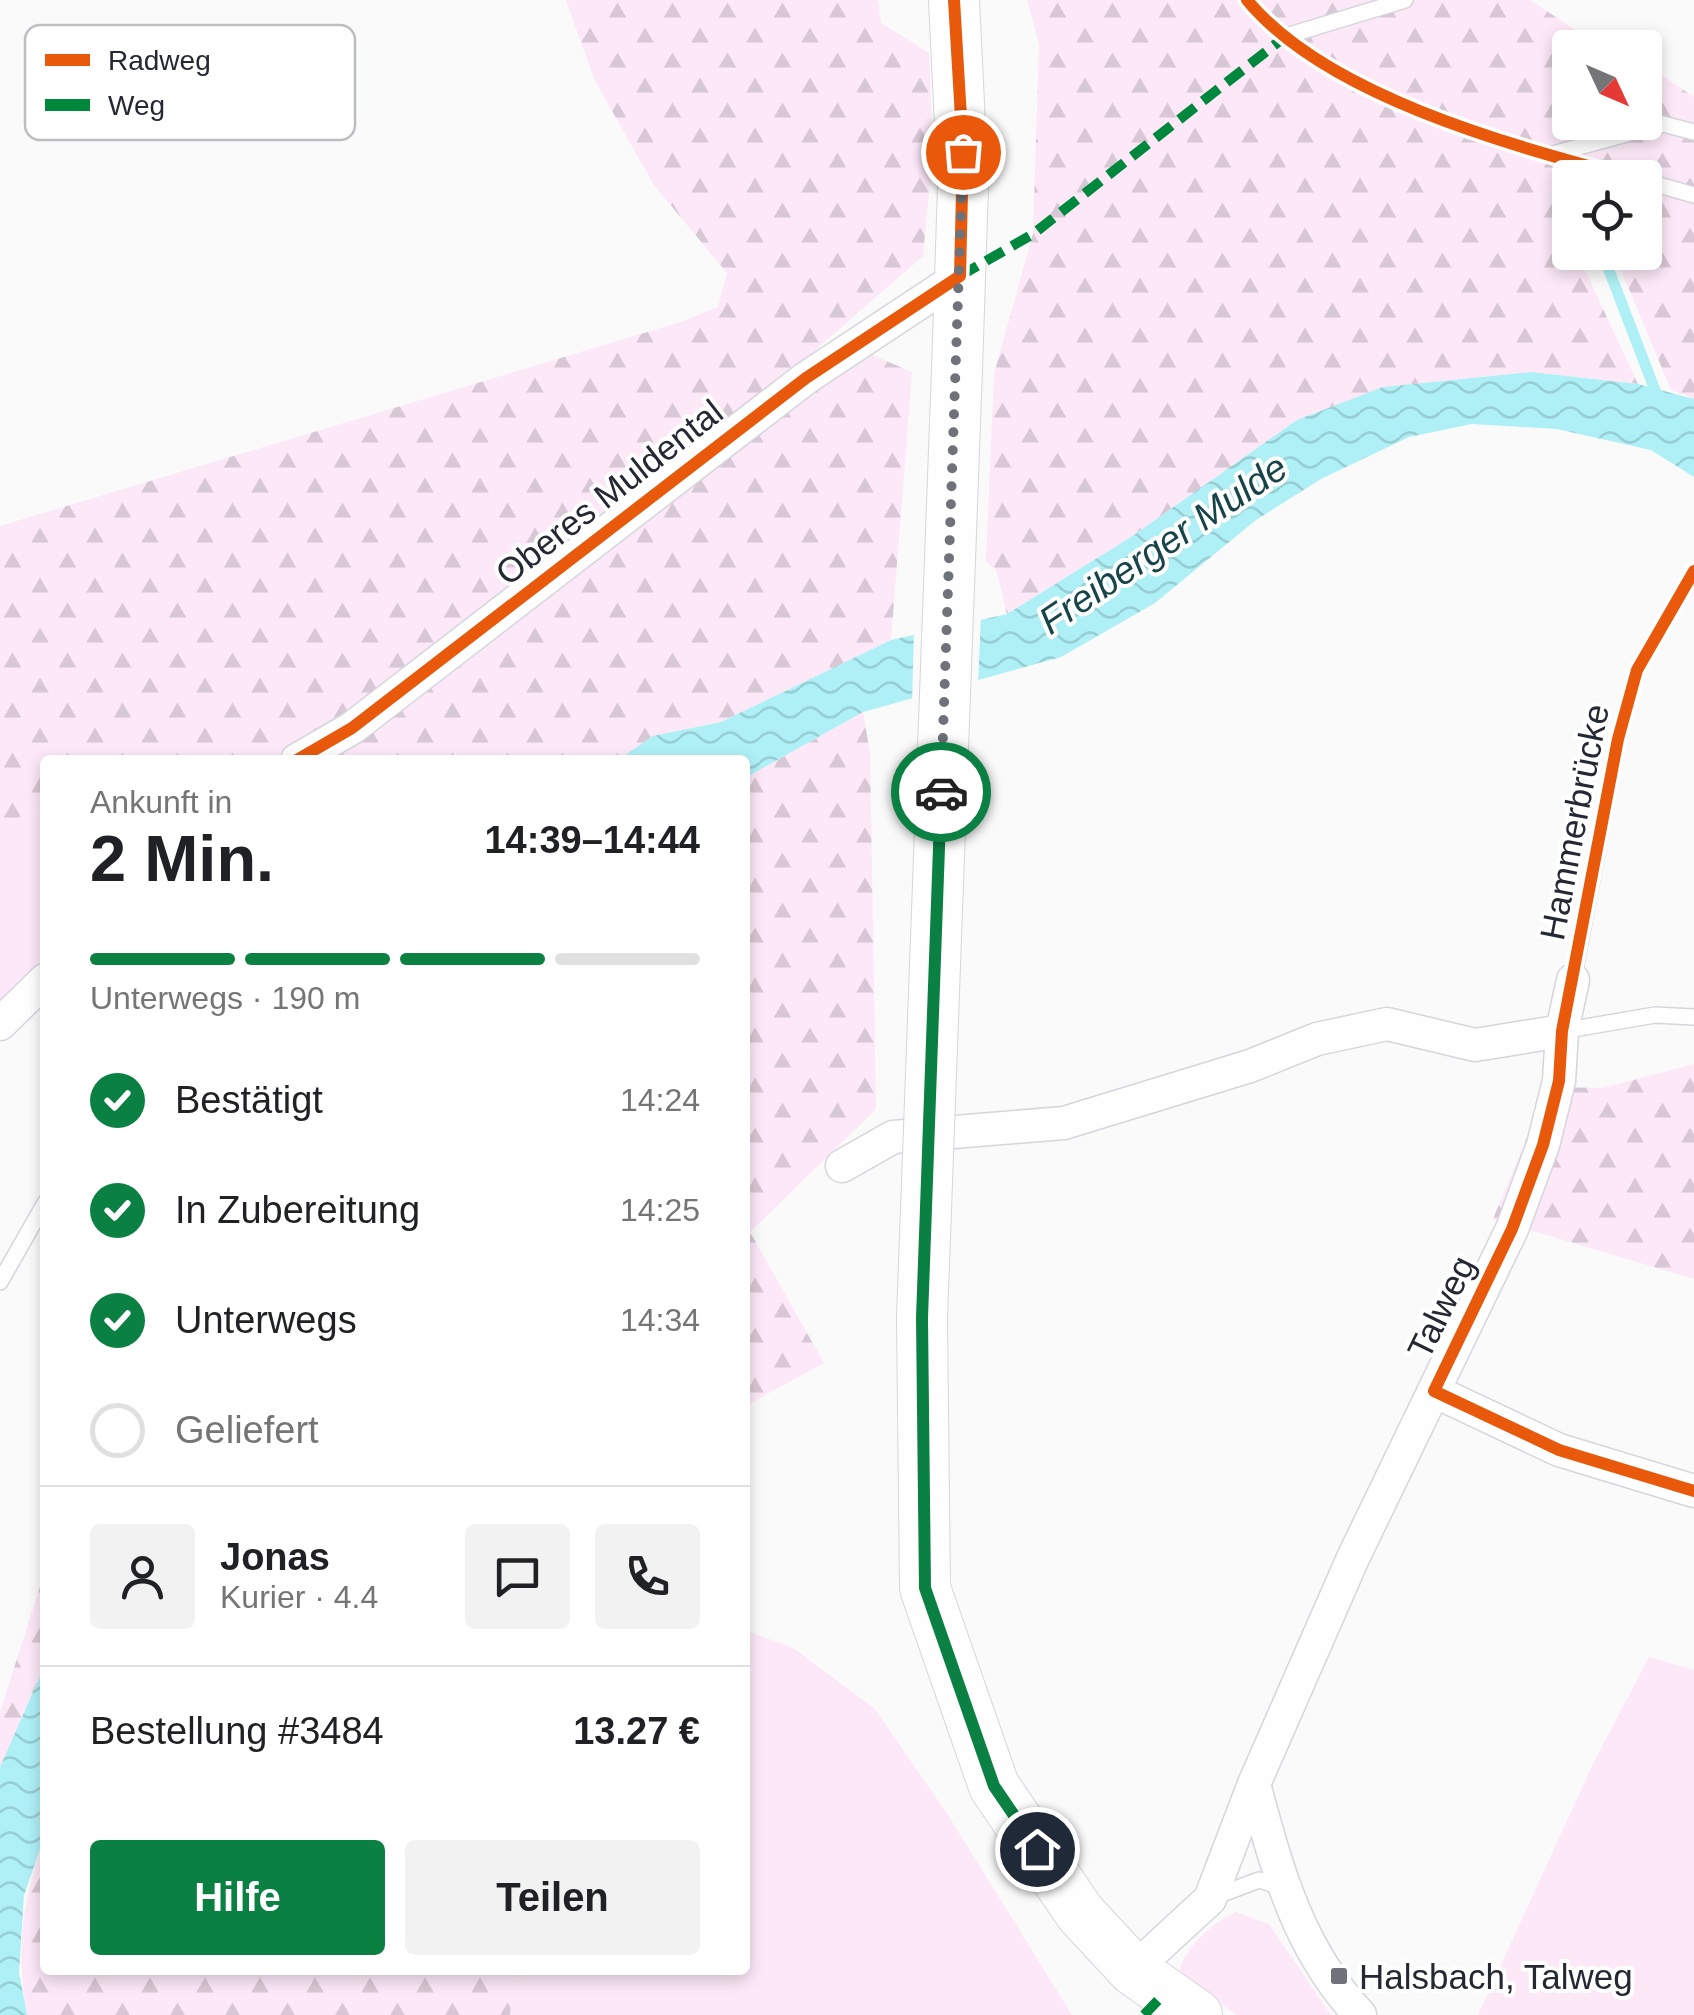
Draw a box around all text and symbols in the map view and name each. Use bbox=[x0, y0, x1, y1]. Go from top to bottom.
legend bbox=[25, 25, 355, 140]
north arrow bbox=[1552, 30, 1662, 140]
map controls bbox=[1552, 30, 1662, 270]
text: Radweg bbox=[108, 45, 211, 76]
text: Weg bbox=[108, 90, 165, 121]
pin bbox=[921, 110, 1006, 195]
icon: bag bbox=[936, 125, 991, 180]
button: locate bbox=[1552, 160, 1662, 270]
street label: Oberes Muldental bbox=[488, 392, 730, 592]
water label: Freiberger Mulde bbox=[1031, 446, 1295, 642]
street label: Hammerbrücke bbox=[1532, 701, 1616, 943]
courier bbox=[891, 742, 991, 842]
icon: car bbox=[914, 765, 969, 820]
text: Ankunft in bbox=[90, 784, 232, 820]
text: 14:39–14:44 bbox=[484, 819, 700, 861]
text: 2 Min. bbox=[90, 822, 274, 895]
text: Unterwegs · 190 m bbox=[90, 980, 360, 1016]
icon: check bbox=[90, 1073, 145, 1128]
text: Bestätigt bbox=[175, 1079, 323, 1121]
text: 14:24 bbox=[620, 1082, 700, 1118]
icon: check bbox=[90, 1183, 145, 1238]
text: In Zubereitung bbox=[175, 1189, 420, 1231]
text: 14:25 bbox=[620, 1192, 700, 1228]
street label: Talweg bbox=[1400, 1249, 1482, 1365]
icon: check bbox=[90, 1293, 145, 1348]
text: Unterwegs bbox=[175, 1299, 357, 1341]
text: 14:34 bbox=[620, 1302, 700, 1338]
text: Geliefert bbox=[175, 1409, 319, 1451]
button: person bbox=[90, 1524, 195, 1629]
button: chat bbox=[465, 1524, 570, 1629]
button: phone bbox=[595, 1524, 700, 1629]
text: Jonas bbox=[220, 1536, 330, 1578]
text: Kurier · 4.4 bbox=[220, 1579, 378, 1615]
text: Bestellung #3484 bbox=[90, 1710, 384, 1752]
text: 13.27 € bbox=[573, 1710, 700, 1752]
pin bbox=[995, 1807, 1080, 1892]
icon: home bbox=[1010, 1822, 1065, 1877]
button: Hilfe bbox=[90, 1840, 385, 1955]
button: Teilen bbox=[405, 1840, 700, 1955]
place label: Halsbach, Talweg bbox=[1359, 1957, 1633, 1996]
marker: Halsbach, Talweg bbox=[1328, 1965, 1350, 1987]

